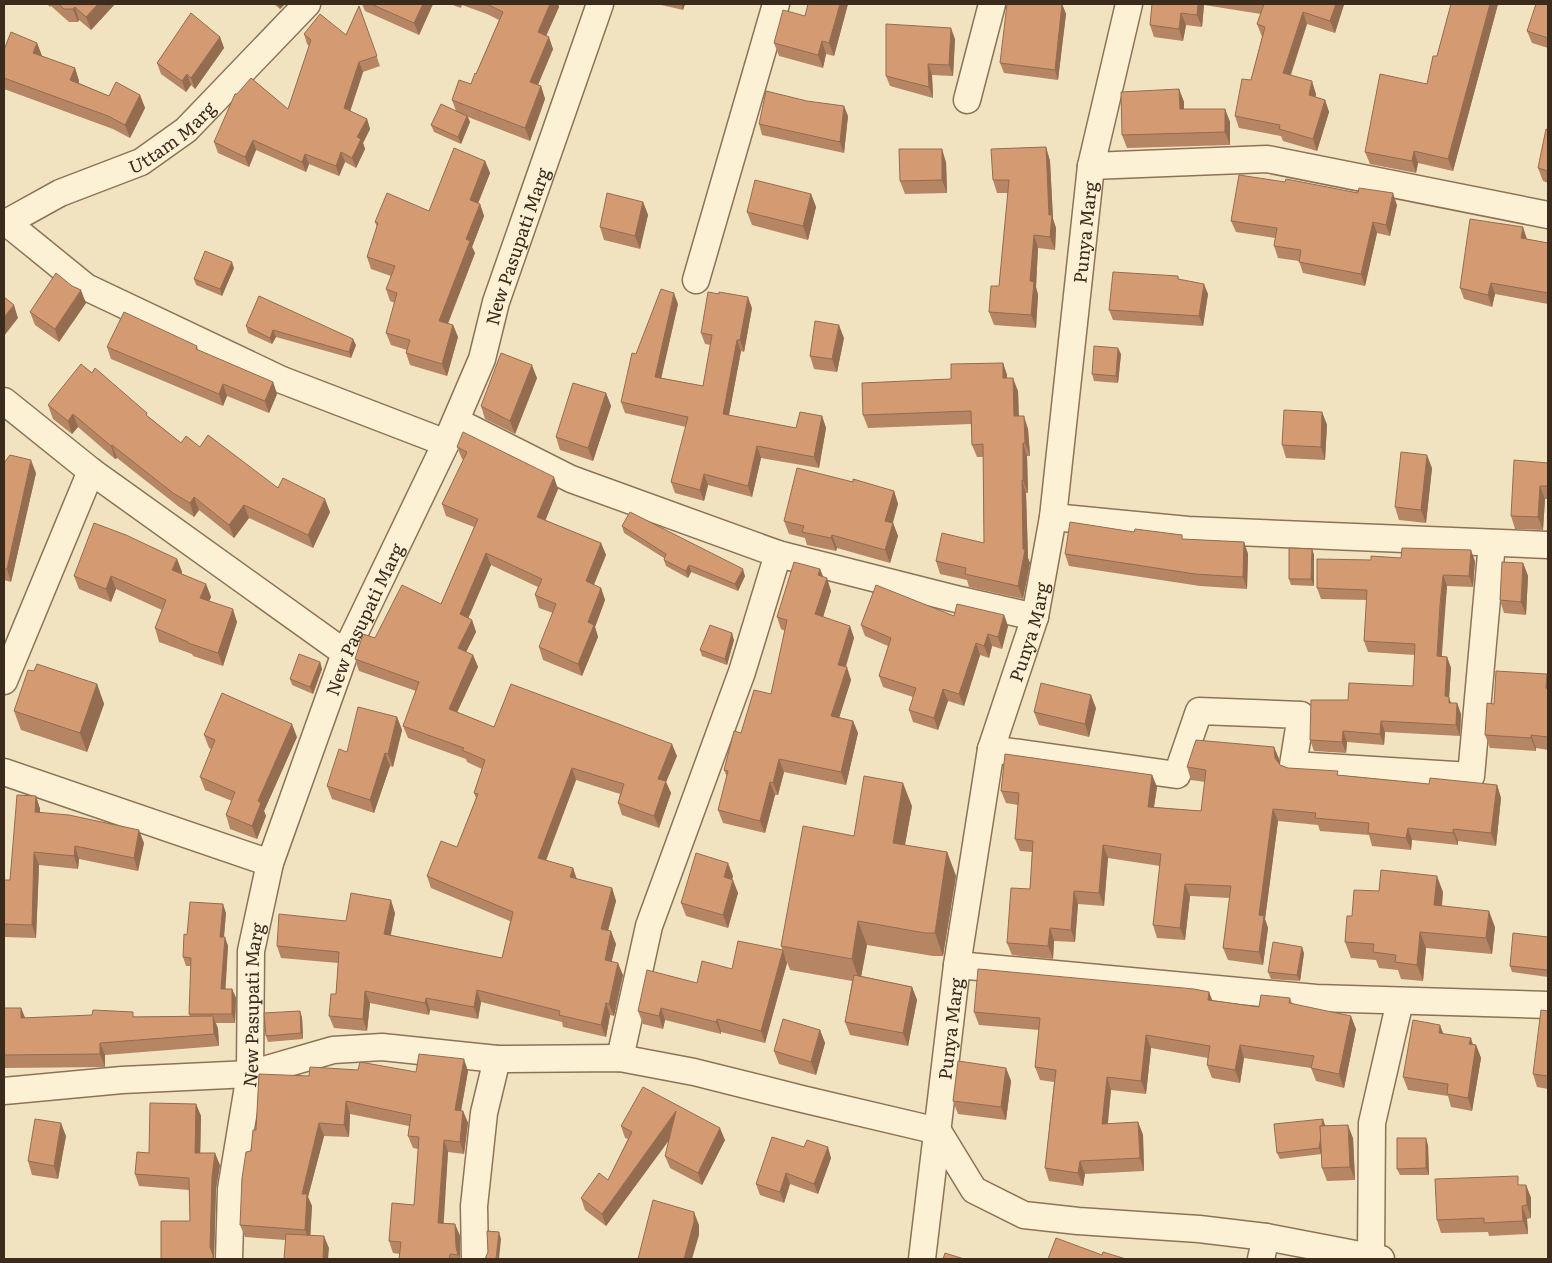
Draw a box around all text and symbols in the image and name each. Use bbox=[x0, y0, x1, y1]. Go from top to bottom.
street label: Uttam Marg bbox=[124, 94, 222, 179]
street label: New Pasupati Marg bbox=[477, 163, 556, 328]
street label: Punya Marg bbox=[1065, 179, 1103, 285]
street label: New Pasupati Marg bbox=[317, 537, 410, 699]
street label: Punya Marg bbox=[1001, 579, 1055, 685]
street label: New Pasupati Marg bbox=[235, 919, 271, 1089]
street label: Punya Marg bbox=[930, 975, 969, 1081]

